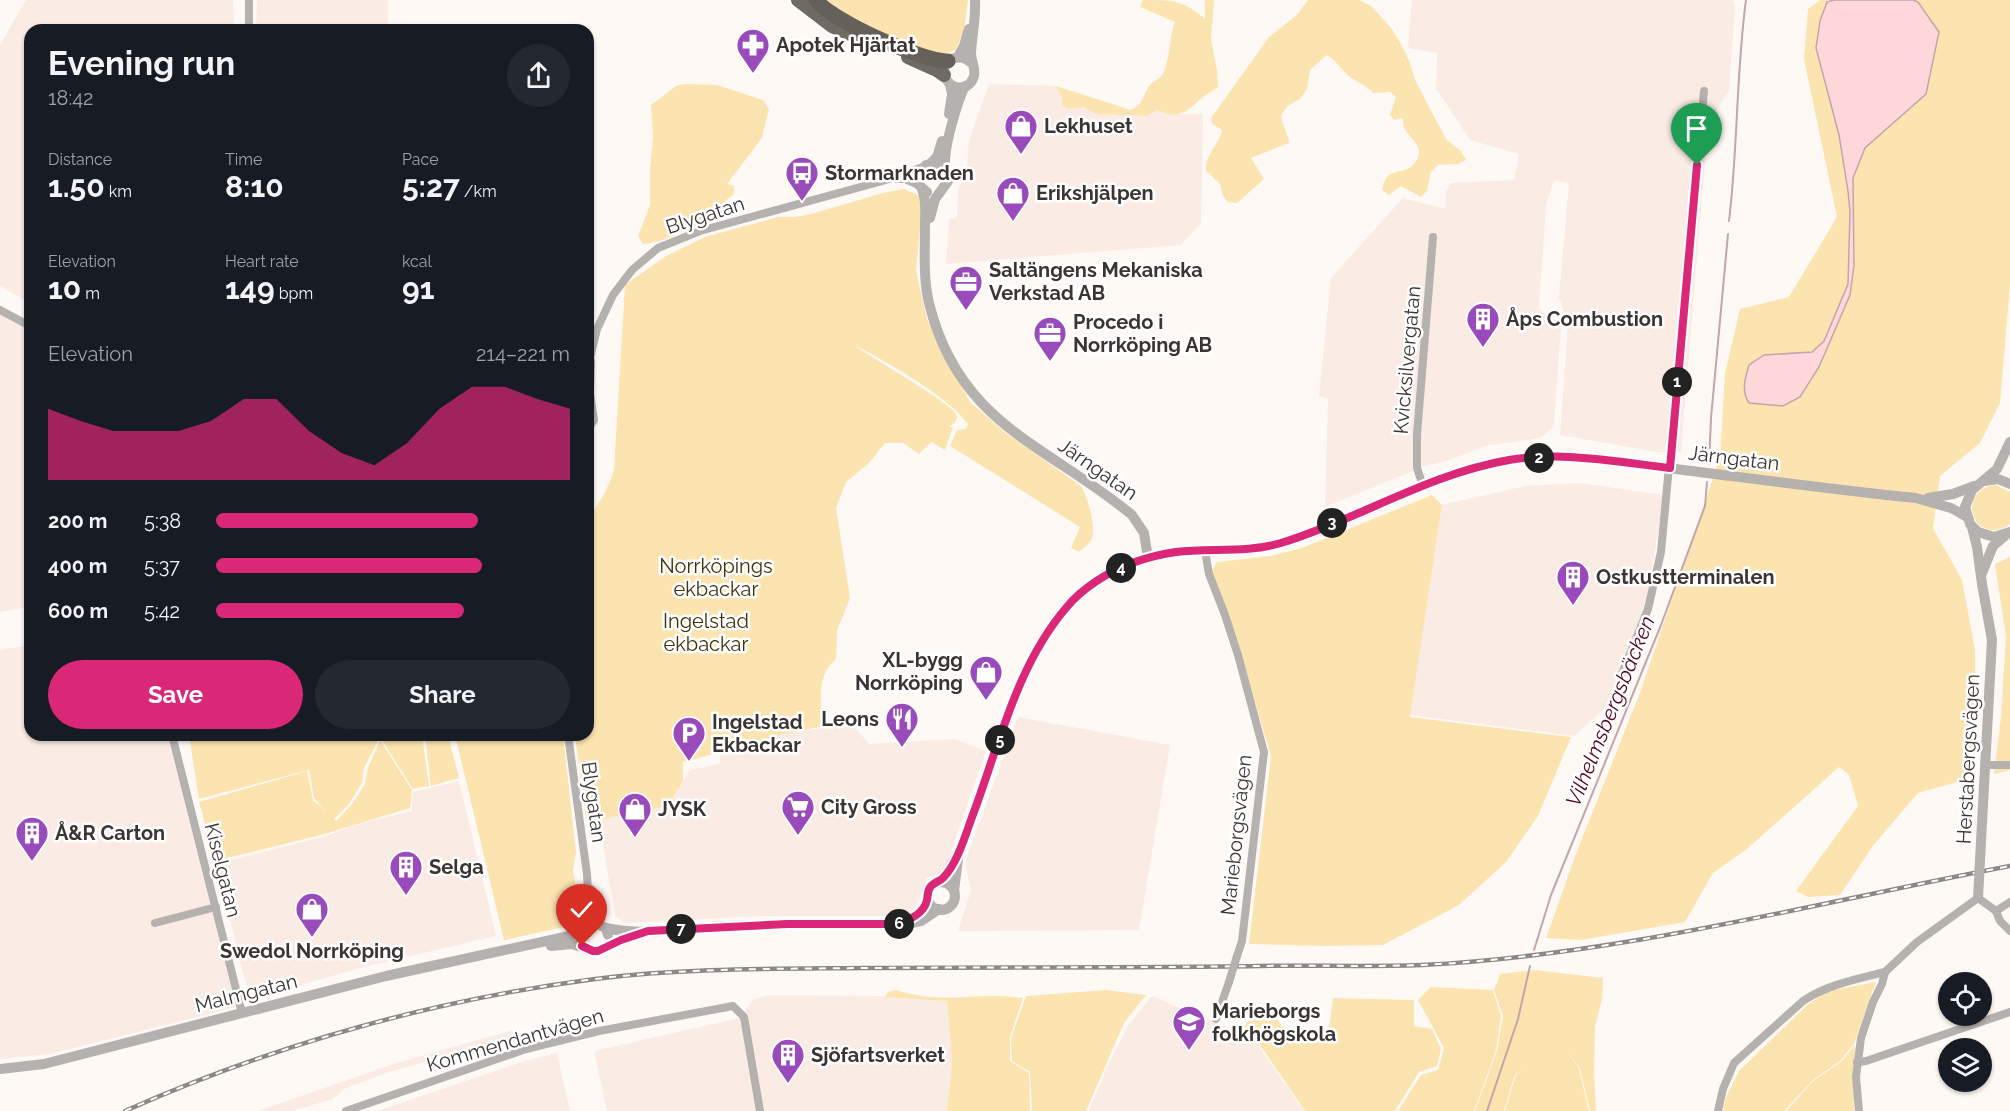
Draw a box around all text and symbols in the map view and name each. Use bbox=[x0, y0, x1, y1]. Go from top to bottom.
pharmacy icon: Apotek Hjärtat bbox=[735, 27, 771, 74]
place label: Apotek Hjärtat bbox=[776, 33, 916, 57]
text: Evening run bbox=[48, 44, 235, 83]
button: share bbox=[507, 44, 570, 107]
text: 18:42 bbox=[48, 86, 94, 110]
pin bbox=[1671, 103, 1722, 165]
shop icon: Lekhuset bbox=[1003, 108, 1039, 155]
icon: arrive bbox=[1680, 112, 1713, 145]
place label: Lekhuset bbox=[1044, 114, 1133, 138]
text: Distance bbox=[48, 150, 112, 169]
text: Time bbox=[225, 150, 262, 169]
text: Pace bbox=[402, 150, 439, 169]
bus stop icon: Stormarknaden bbox=[784, 155, 820, 202]
place label: Stormarknaden bbox=[825, 161, 974, 185]
text: 1.50 bbox=[48, 169, 105, 204]
text: 8:10 bbox=[225, 169, 284, 204]
text: 5:27 bbox=[402, 169, 460, 204]
shop icon: Erikshjälpen bbox=[995, 175, 1031, 222]
place label: Erikshjälpen bbox=[1036, 181, 1154, 205]
text: km bbox=[105, 182, 132, 201]
text: /km bbox=[460, 182, 497, 201]
street label: Blygatan bbox=[663, 191, 747, 239]
text: Elevation bbox=[48, 252, 116, 271]
text: Heart rate bbox=[225, 252, 299, 271]
text: kcal bbox=[402, 252, 432, 271]
place label: Saltängens Mekaniska Verkstad AB bbox=[989, 258, 1203, 305]
office icon: Saltängens Mekaniska Verkstad AB bbox=[948, 264, 984, 311]
text: 10 bbox=[48, 271, 81, 306]
text: 149 bbox=[225, 271, 275, 306]
text: 91 bbox=[402, 271, 435, 306]
text: m bbox=[81, 284, 100, 303]
text: bpm bbox=[275, 284, 313, 303]
street label: Kvicksilvergatan bbox=[1389, 285, 1425, 435]
building icon: Åps Combustion bbox=[1465, 301, 1501, 348]
place label: Åps Combustion bbox=[1506, 307, 1663, 331]
place label: Procedo i Norrköping AB bbox=[1073, 310, 1212, 357]
office icon: Procedo i Norrköping AB bbox=[1032, 315, 1068, 362]
text: Elevation bbox=[48, 342, 133, 366]
text: 214–221 m bbox=[476, 342, 570, 366]
pin: 1 bbox=[1662, 367, 1692, 397]
text: 1 bbox=[1673, 372, 1681, 391]
street label: Järngatan bbox=[1054, 433, 1142, 505]
street label: Järngatan bbox=[1687, 441, 1781, 475]
pin: 2 bbox=[1524, 443, 1554, 473]
text: 2 bbox=[1534, 448, 1544, 467]
pin: 3 bbox=[1317, 508, 1347, 538]
text: 200 m bbox=[48, 509, 107, 533]
text: 5:38 bbox=[144, 509, 181, 533]
text: 3 bbox=[1328, 513, 1336, 532]
pin: 4 bbox=[1106, 553, 1136, 583]
text: 400 m bbox=[48, 554, 107, 578]
text: 5:37 bbox=[144, 554, 180, 578]
park label: Norrköpings ekbackar bbox=[659, 554, 773, 601]
text: 4 bbox=[1116, 558, 1126, 577]
building icon: Ostkustterminalen bbox=[1555, 559, 1591, 606]
place label: Ostkustterminalen bbox=[1596, 565, 1775, 589]
text: 600 m bbox=[48, 599, 108, 623]
text: 5:42 bbox=[144, 599, 180, 623]
park label: Ingelstad ekbackar bbox=[663, 609, 749, 656]
water label: Vilhelmsbergsbäcken bbox=[1560, 612, 1660, 810]
place label: XL-bygg Norrköping bbox=[855, 648, 963, 695]
shop icon: XL-bygg Norrköping bbox=[968, 654, 1004, 701]
button: Save bbox=[48, 660, 303, 729]
button: Share bbox=[315, 660, 570, 729]
street label: Herstabergsvägen bbox=[1952, 673, 1984, 845]
restaurant icon: Leons bbox=[884, 701, 920, 748]
place label: Leons bbox=[821, 707, 879, 731]
place label: Ingelstad Ekbackar bbox=[712, 710, 803, 757]
parking icon: Ingelstad Ekbackar bbox=[671, 715, 707, 762]
pin: 5 bbox=[985, 725, 1015, 755]
text: 5 bbox=[996, 730, 1004, 749]
street label: Marieborgsvägen bbox=[1216, 754, 1256, 916]
street label: Blygatan bbox=[576, 760, 612, 844]
supermarket icon: City Gross bbox=[780, 789, 816, 836]
shop icon: JYSK bbox=[617, 791, 653, 838]
place label: City Gross bbox=[821, 795, 917, 819]
place label: JYSK bbox=[658, 797, 707, 821]
building icon: Å&R Carton bbox=[14, 815, 50, 862]
street label: Kiselgatan bbox=[200, 820, 246, 920]
place label: Å&R Carton bbox=[55, 821, 165, 845]
building icon: Selga bbox=[388, 849, 424, 896]
place label: Selga bbox=[429, 855, 484, 879]
pin bbox=[556, 884, 607, 946]
shop icon: Swedol Norrköping bbox=[294, 891, 330, 938]
icon: check bbox=[565, 893, 598, 926]
pin: 6 bbox=[884, 909, 914, 939]
pin: 7 bbox=[666, 914, 696, 944]
text: 6 bbox=[894, 914, 904, 933]
text: 7 bbox=[677, 919, 685, 938]
place label: Swedol Norrköping bbox=[220, 939, 404, 963]
street label: Malmgatan bbox=[192, 969, 300, 1017]
map controls bbox=[1938, 972, 1992, 1092]
button: locate bbox=[1938, 972, 1992, 1026]
place label: Marieborgs folkhögskola bbox=[1212, 999, 1336, 1046]
street label: Kommendantvägen bbox=[424, 1003, 606, 1077]
school or university icon: Marieborgs folkhögskola bbox=[1171, 1004, 1207, 1051]
building icon: Sjöfartsverket bbox=[770, 1037, 806, 1084]
button: layers bbox=[1938, 1038, 1992, 1092]
place label: Sjöfartsverket bbox=[811, 1043, 945, 1067]

